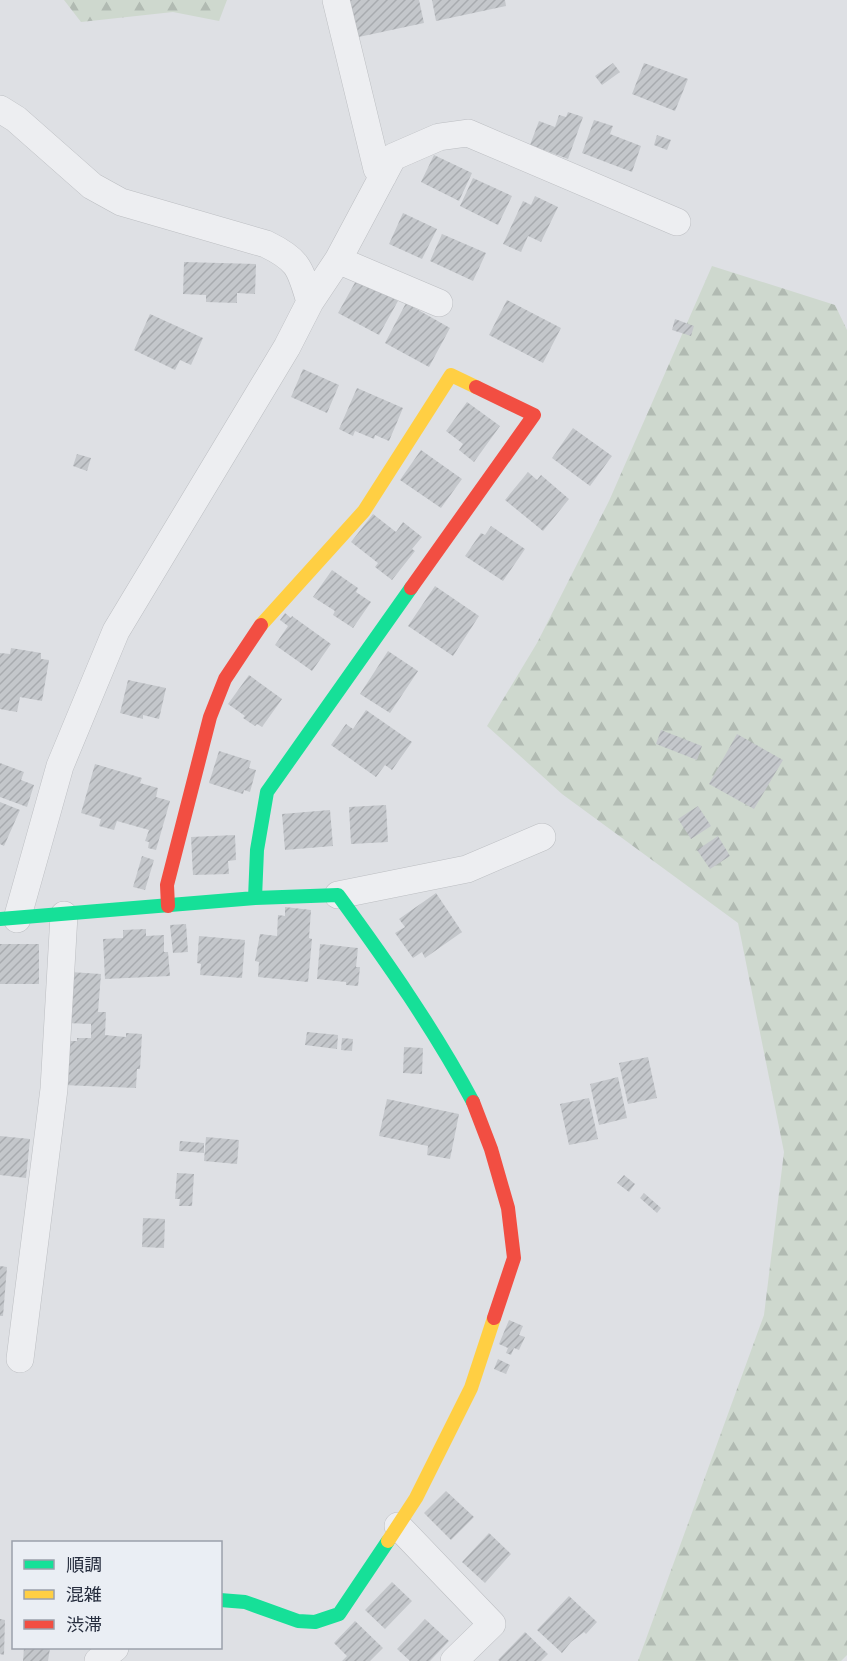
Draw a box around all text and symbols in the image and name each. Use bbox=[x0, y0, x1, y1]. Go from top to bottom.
legend bbox=[12, 1541, 222, 1649]
text: 順調 bbox=[66, 1554, 102, 1576]
text: 混雑 bbox=[66, 1584, 102, 1606]
text: 渋滞 bbox=[66, 1614, 102, 1636]

